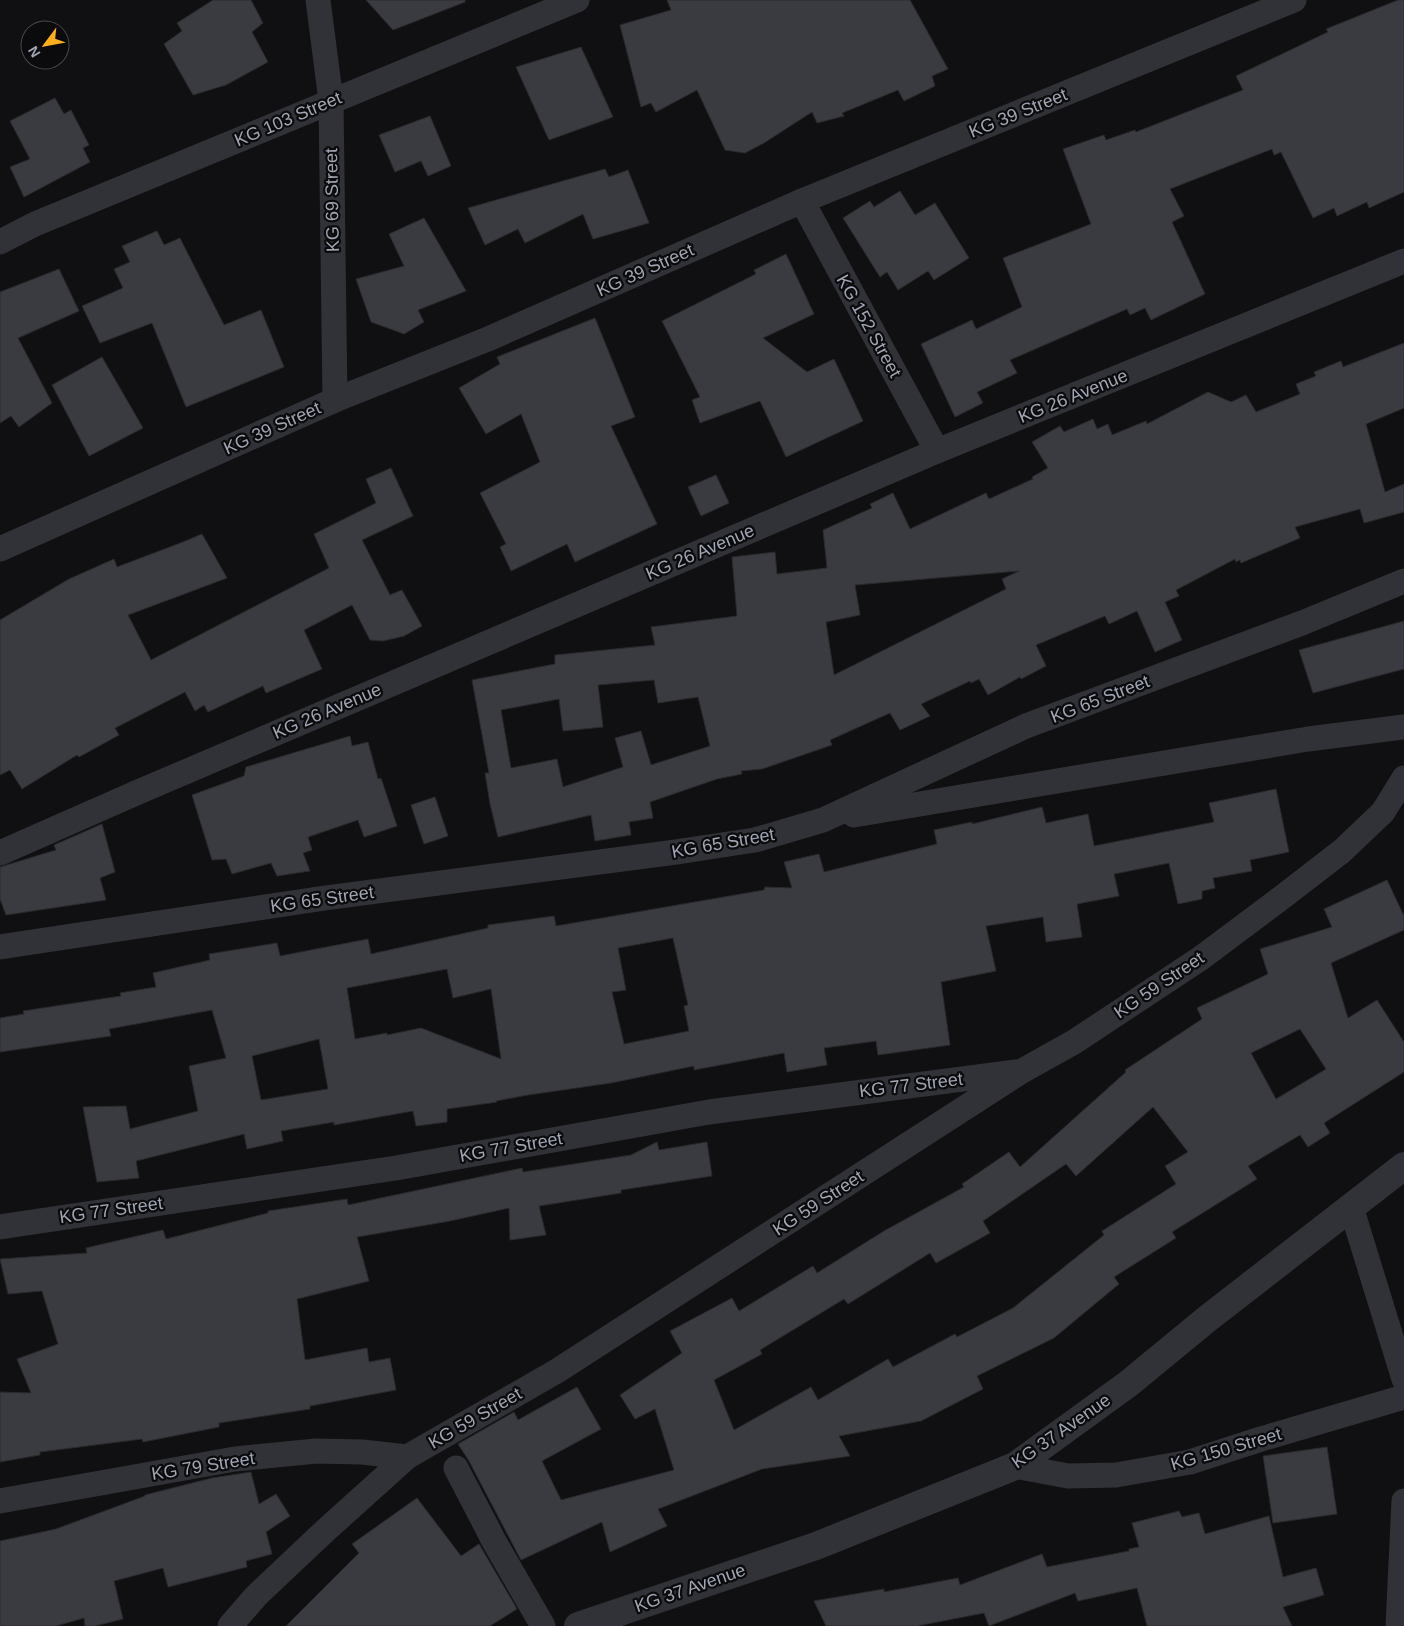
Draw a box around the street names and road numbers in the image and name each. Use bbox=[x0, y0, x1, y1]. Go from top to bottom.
street label: KG 39 Street bbox=[966, 84, 1070, 142]
street label: KG 103 Street bbox=[232, 88, 344, 150]
street label: KG 69 Street bbox=[321, 148, 343, 252]
street label: KG 39 Street bbox=[593, 240, 697, 300]
street label: KG 152 Street bbox=[833, 271, 905, 381]
street label: KG 26 Avenue bbox=[1016, 365, 1130, 427]
street label: KG 39 Street bbox=[220, 398, 324, 458]
street label: KG 26 Avenue bbox=[643, 520, 757, 584]
street label: KG 65 Street bbox=[1048, 671, 1152, 727]
street label: KG 26 Avenue bbox=[270, 679, 384, 743]
street label: KG 65 Street bbox=[670, 824, 776, 862]
street label: KG 65 Street bbox=[269, 882, 375, 916]
street label: KG 59 Street bbox=[1110, 948, 1208, 1022]
street label: KG 77 Street bbox=[858, 1069, 964, 1101]
street label: KG 77 Street bbox=[458, 1128, 564, 1166]
street label: KG 59 Street bbox=[769, 1166, 867, 1240]
street label: KG 77 Street bbox=[58, 1193, 164, 1227]
street label: KG 59 Street bbox=[425, 1383, 525, 1453]
street label: KG 37 Avenue bbox=[1008, 1390, 1114, 1472]
street label: KG 150 Street bbox=[1168, 1424, 1284, 1474]
street label: KG 79 Street bbox=[150, 1448, 256, 1484]
street label: KG 37 Avenue bbox=[632, 1560, 748, 1616]

